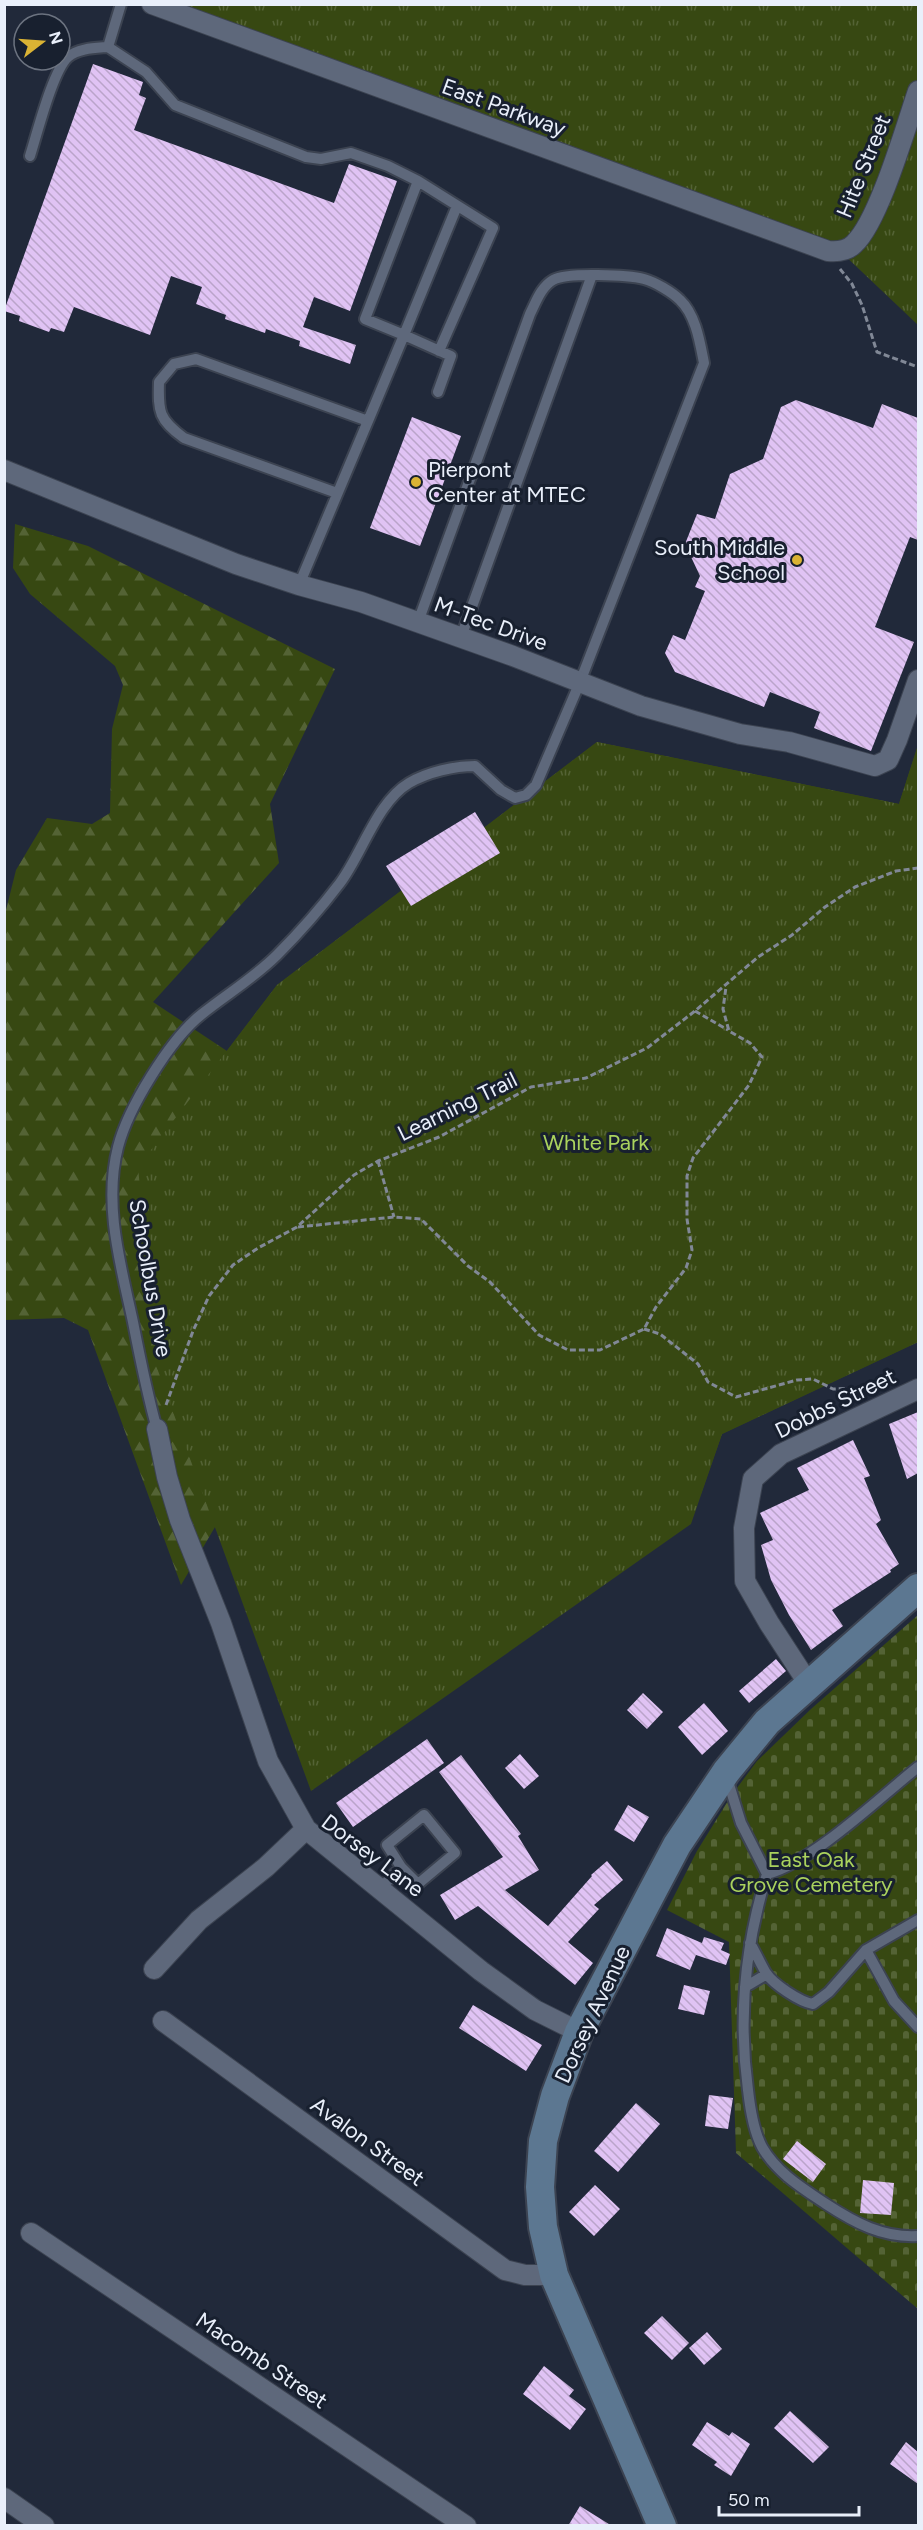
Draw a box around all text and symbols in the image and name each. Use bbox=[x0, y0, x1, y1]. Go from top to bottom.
north arrow bbox=[12, 12, 72, 72]
text: N bbox=[45, 29, 67, 46]
street label: East Parkway bbox=[438, 73, 570, 142]
street label: Hite Street bbox=[831, 111, 896, 222]
place label: Pierpont Center at MTEC bbox=[428, 456, 586, 508]
marker: Pierpont Center at MTEC bbox=[409, 475, 423, 489]
place label: South Middle School bbox=[654, 534, 785, 586]
marker: South Middle School bbox=[790, 553, 804, 567]
street label: M-Tec Drive bbox=[430, 590, 551, 656]
street label: Learning Trail bbox=[393, 1066, 521, 1147]
park label: White Park bbox=[543, 1129, 649, 1156]
street label: Schoolbus Drive bbox=[123, 1197, 178, 1359]
street label: Dobbs Street bbox=[770, 1363, 900, 1444]
street label: Dorsey Lane bbox=[316, 1808, 429, 1903]
park label: East Oak Grove Cemetery bbox=[729, 1846, 893, 1898]
street label: Dorsey Avenue bbox=[549, 1941, 636, 2087]
street label: Avalon Street bbox=[306, 2091, 430, 2192]
street label: Macomb Street bbox=[191, 2306, 333, 2414]
scale bar bbox=[719, 2479, 858, 2517]
text: 50 m bbox=[728, 2489, 770, 2511]

